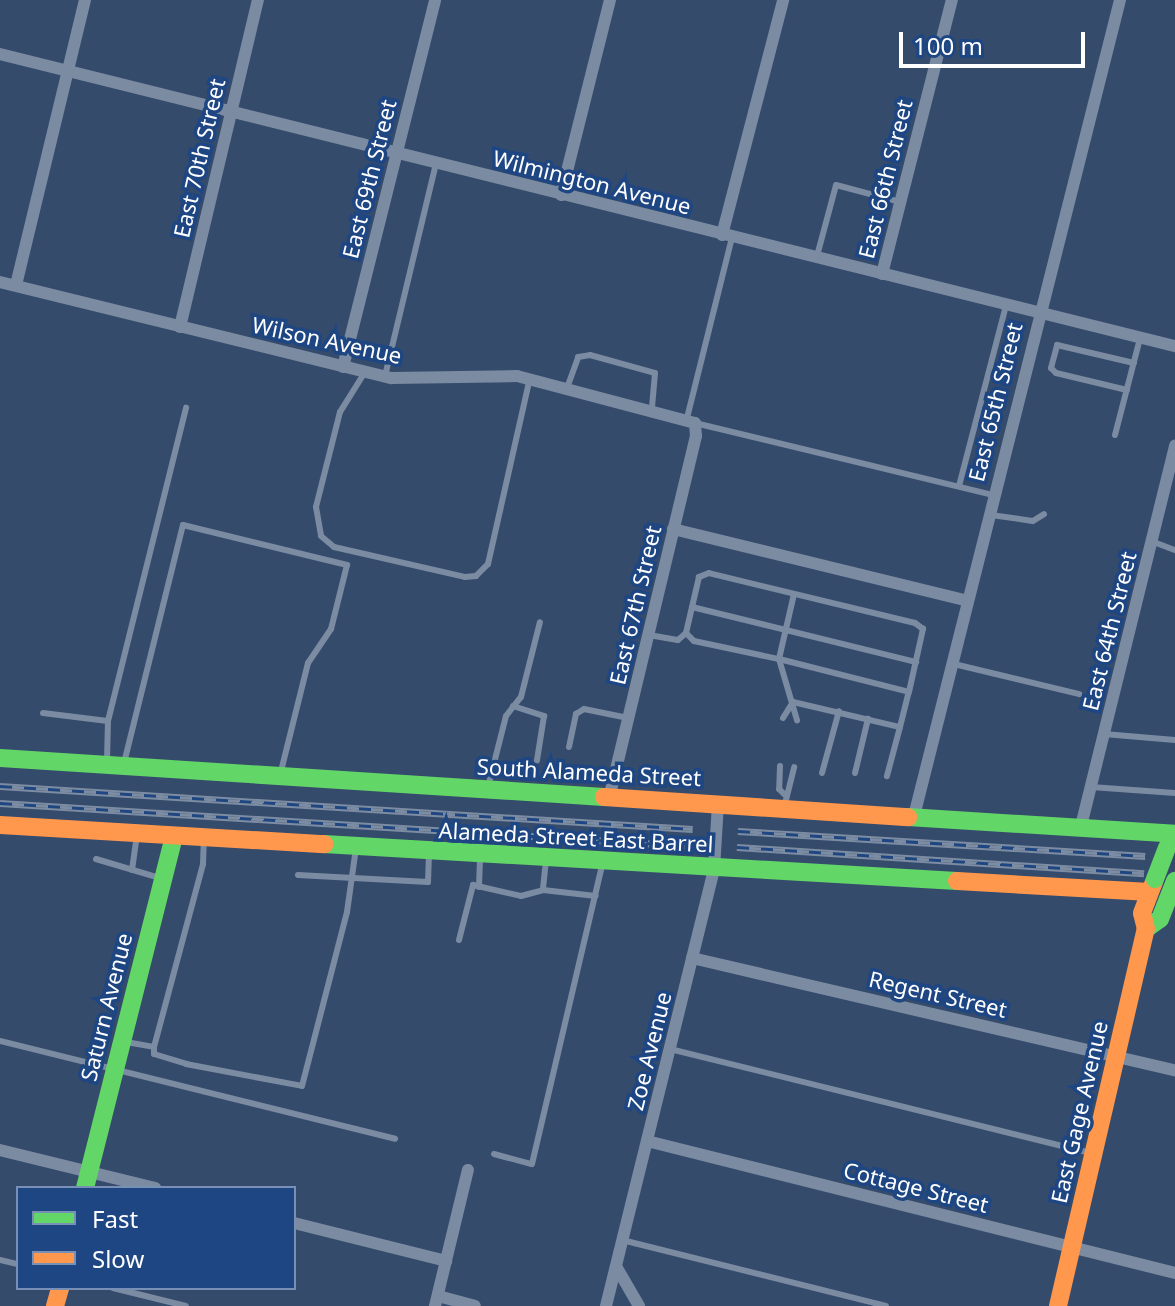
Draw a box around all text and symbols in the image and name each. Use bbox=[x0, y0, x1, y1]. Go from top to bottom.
scale bar bbox=[903, 16, 1089, 66]
text: 100 m bbox=[913, 29, 983, 62]
street label: East 70th Street bbox=[168, 76, 230, 240]
street label: East 69th Street bbox=[337, 97, 401, 261]
street label: East 66th Street bbox=[853, 97, 917, 261]
street label: Wilmington Avenue bbox=[490, 145, 694, 219]
street label: Wilson Avenue bbox=[250, 311, 404, 369]
street label: East 65th Street bbox=[963, 320, 1027, 484]
street label: East 67th Street bbox=[604, 523, 666, 687]
street label: East 64th Street bbox=[1077, 549, 1141, 713]
street label: South Alameda Street bbox=[476, 753, 702, 791]
street label: Alameda Street East Barrel bbox=[438, 817, 714, 857]
street label: Saturn Avenue bbox=[75, 930, 137, 1084]
street label: Regent Street bbox=[866, 965, 1010, 1023]
street label: Zoe Avenue bbox=[622, 989, 676, 1113]
street label: East Gage Avenue bbox=[1045, 1018, 1113, 1206]
street label: Cottage Street bbox=[841, 1156, 991, 1218]
legend bbox=[16, 1186, 296, 1290]
text: Fast bbox=[92, 1202, 138, 1235]
text: Slow bbox=[92, 1242, 144, 1275]

